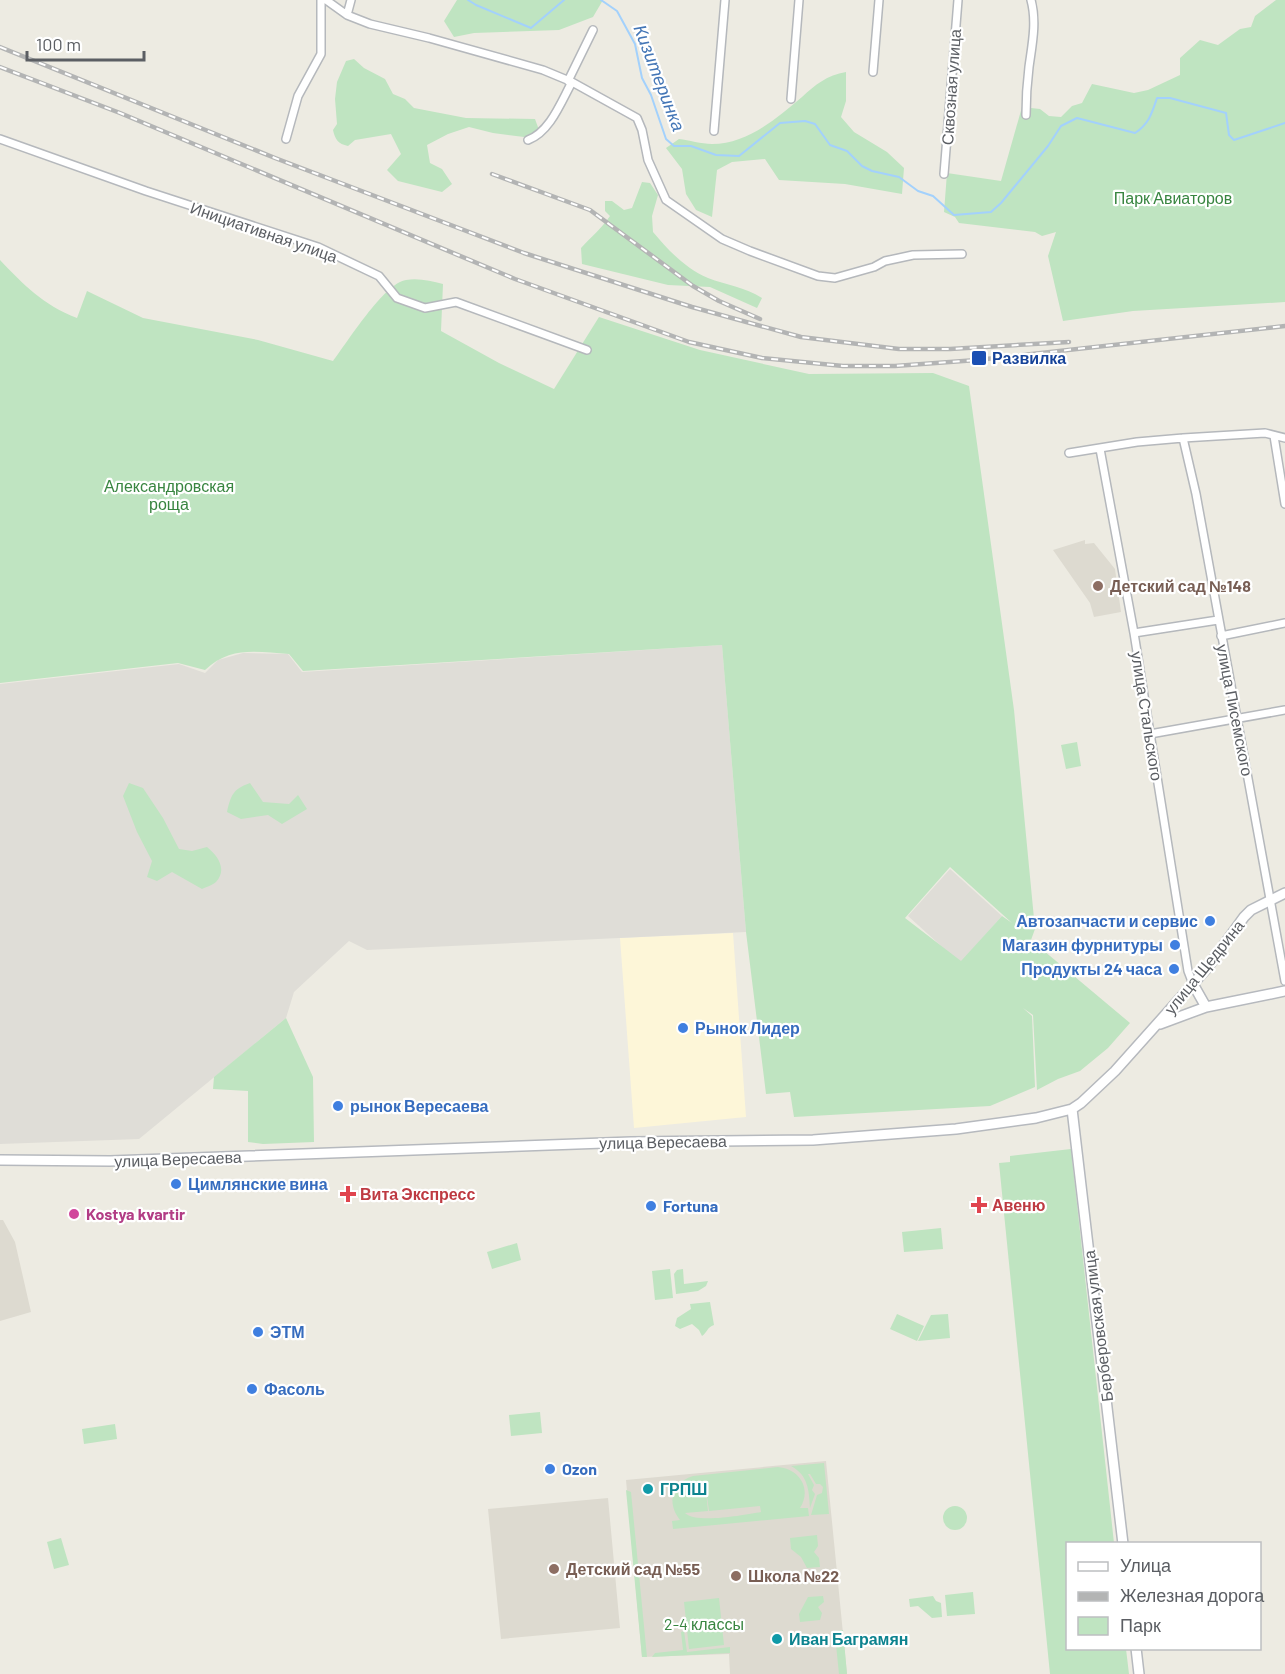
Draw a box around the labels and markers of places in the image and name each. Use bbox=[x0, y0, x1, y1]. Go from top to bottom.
place label: Развилка bbox=[992, 348, 1066, 367]
marker: Развилка bbox=[970, 349, 988, 367]
place label: Детский сад №148 bbox=[1110, 576, 1251, 595]
marker: Детский сад №148 bbox=[1091, 579, 1105, 593]
place label: Автозапчасти и сервис bbox=[1016, 911, 1198, 930]
marker: Автозапчасти и сервис bbox=[1203, 914, 1217, 928]
place label: Магазин фурнитуры bbox=[1002, 935, 1163, 954]
marker: Магазин фурнитуры bbox=[1168, 938, 1182, 952]
place label: Продукты 24 часа bbox=[1021, 959, 1162, 978]
marker: Продукты 24 часа bbox=[1167, 962, 1181, 976]
place label: Рынок Лидер bbox=[695, 1018, 800, 1037]
marker: Рынок Лидер bbox=[676, 1021, 690, 1035]
place label: рынок Вересаева bbox=[350, 1096, 489, 1115]
marker: рынок Вересаева bbox=[331, 1099, 345, 1113]
place label: Цимлянские вина bbox=[188, 1174, 328, 1193]
marker: Цимлянские вина bbox=[169, 1177, 183, 1191]
place label: Вита Экспресс bbox=[360, 1184, 475, 1203]
marker: Вита Экспресс bbox=[341, 1187, 355, 1201]
place label: Авеню bbox=[992, 1195, 1046, 1214]
place label: Fortuna bbox=[663, 1196, 718, 1215]
marker: Авеню bbox=[970, 1196, 988, 1214]
marker: Fortuna bbox=[644, 1199, 658, 1213]
place label: Kostya kvartir bbox=[86, 1204, 185, 1223]
marker: Kostya kvartir bbox=[67, 1207, 81, 1221]
place label: ЭТМ bbox=[270, 1322, 304, 1341]
marker: ЭТМ bbox=[251, 1325, 265, 1339]
place label: Фасоль bbox=[264, 1379, 325, 1398]
marker: Фасоль bbox=[245, 1382, 259, 1396]
place label: Ozon bbox=[562, 1459, 597, 1478]
marker: Ozon bbox=[543, 1462, 557, 1476]
place label: ГРПШ bbox=[660, 1479, 707, 1498]
marker: ГРПШ bbox=[641, 1482, 655, 1496]
place label: Детский сад №55 bbox=[566, 1559, 700, 1578]
marker: Детский сад №55 bbox=[547, 1562, 561, 1576]
place label: Школа №22 bbox=[748, 1566, 839, 1585]
marker: Школа №22 bbox=[729, 1569, 743, 1583]
place label: Иван Баграмян bbox=[789, 1629, 908, 1648]
marker: Иван Баграмян bbox=[770, 1632, 784, 1646]

